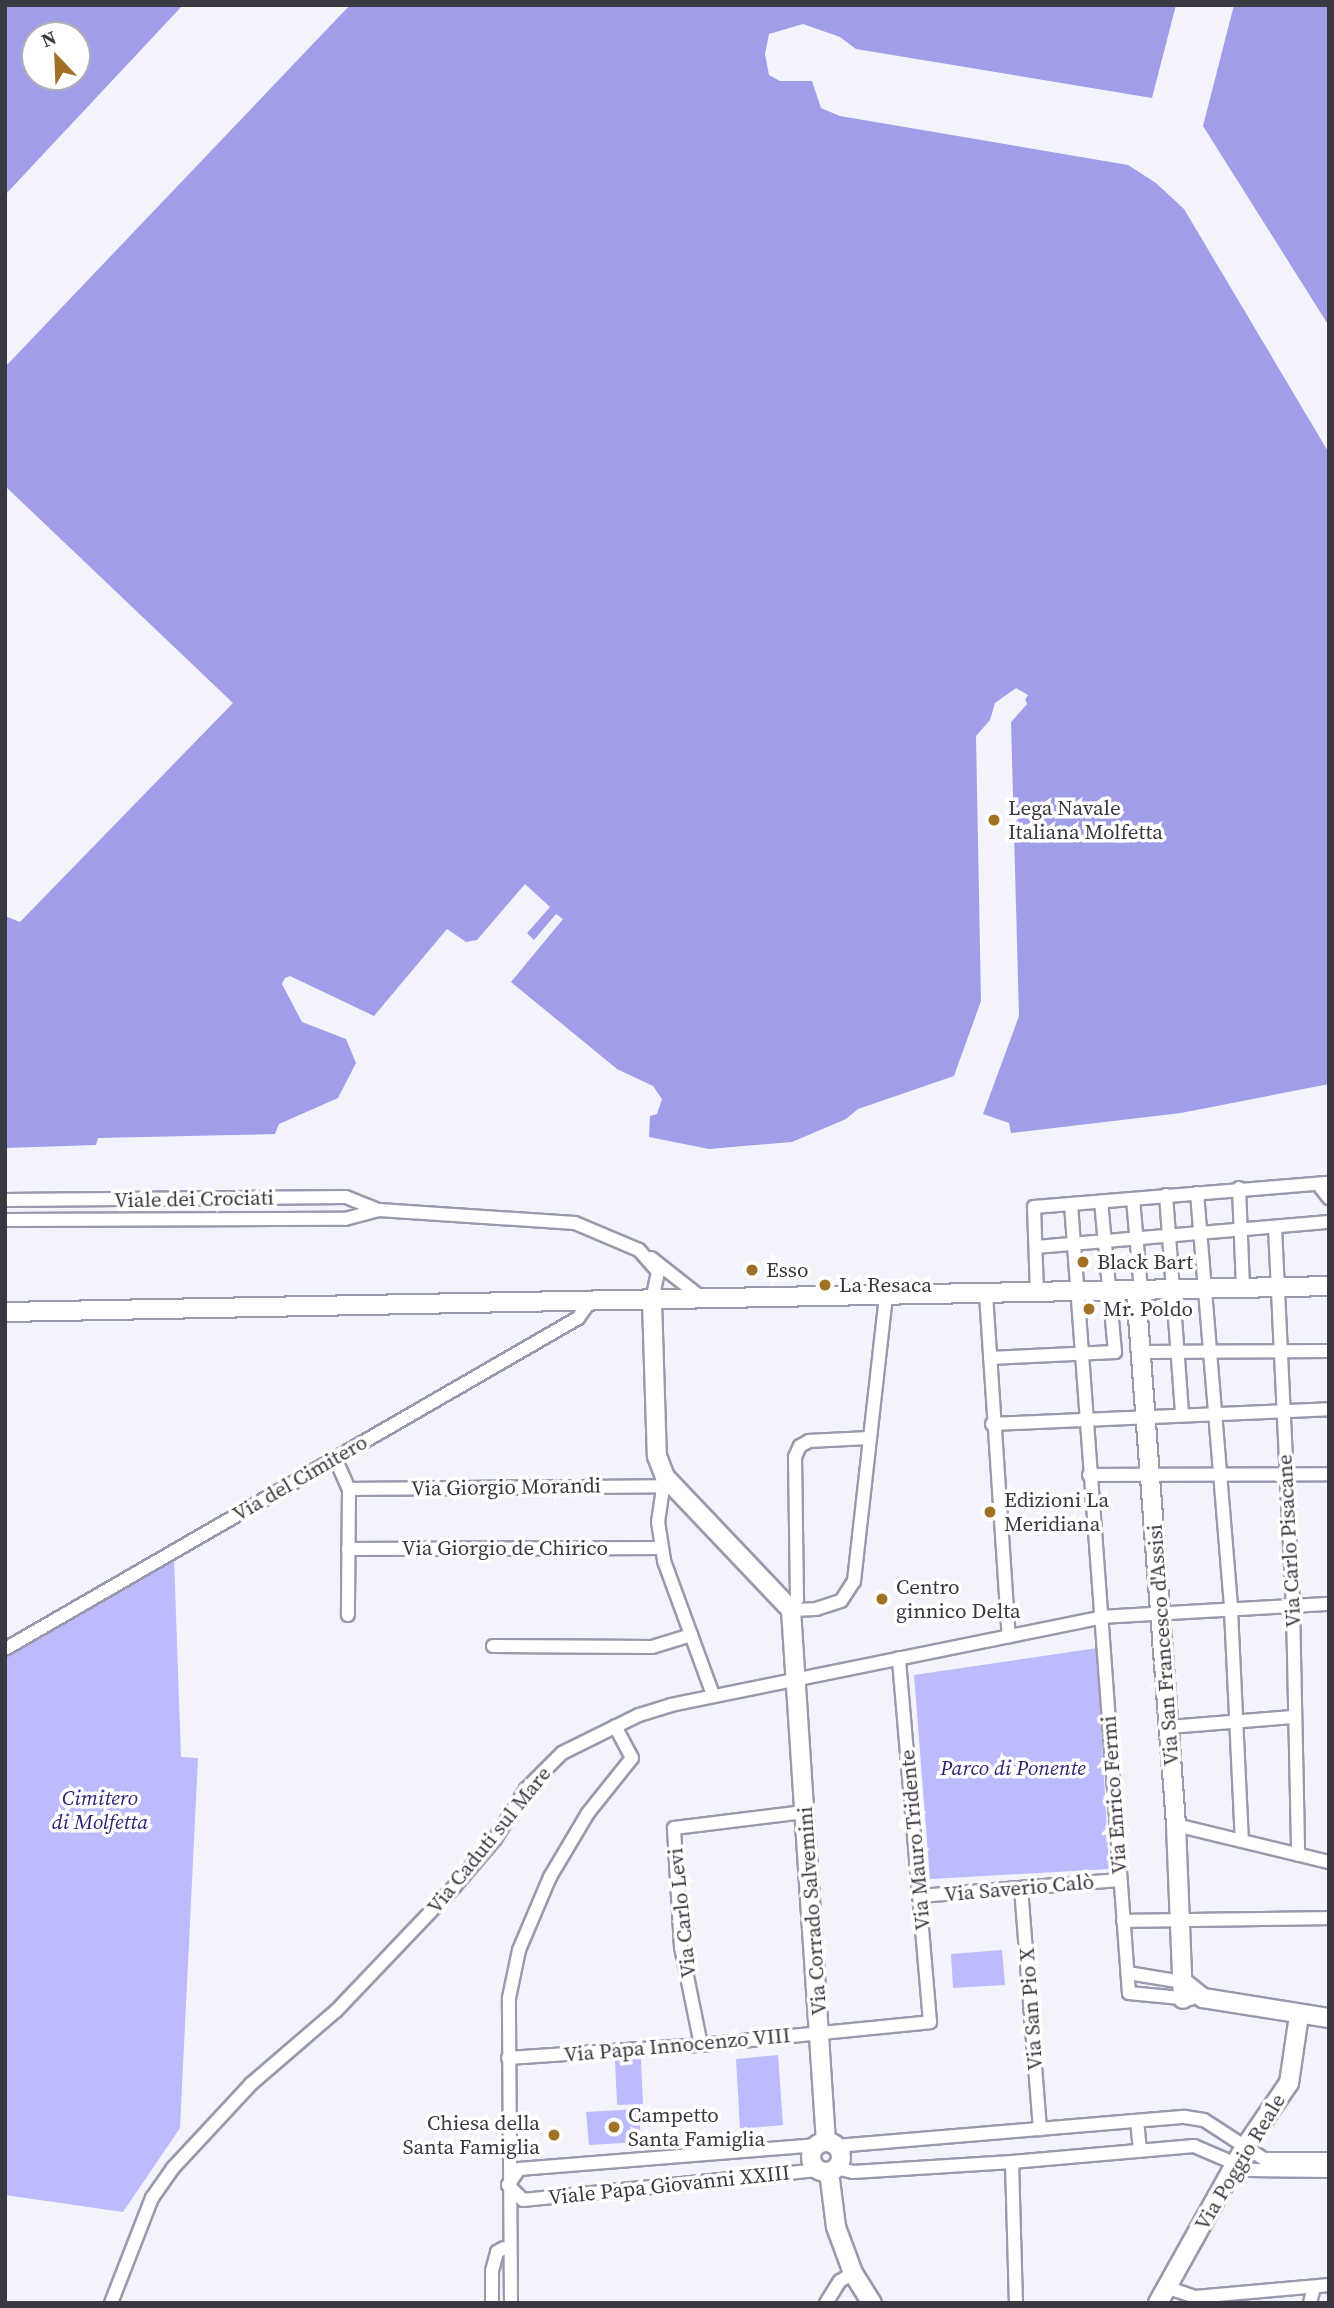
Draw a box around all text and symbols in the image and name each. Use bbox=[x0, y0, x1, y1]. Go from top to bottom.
north arrow bbox=[21, 21, 91, 91]
text: N bbox=[37, 24, 60, 53]
place label: Lega Navale Italiana Molfetta bbox=[1008, 795, 1163, 845]
marker: Lega Navale Italiana Molfetta bbox=[986, 812, 1002, 828]
street label: Viale dei Crociati bbox=[114, 1185, 274, 1213]
place label: Black Bart bbox=[1097, 1249, 1193, 1275]
marker: Black Bart bbox=[1075, 1254, 1091, 1270]
place label: Esso bbox=[766, 1257, 808, 1283]
marker: Esso bbox=[744, 1262, 760, 1278]
place label: La Resaca bbox=[839, 1272, 932, 1298]
marker: La Resaca bbox=[817, 1277, 833, 1293]
place label: Mr. Poldo bbox=[1103, 1296, 1193, 1322]
marker: Mr. Poldo bbox=[1081, 1301, 1097, 1317]
street label: Via del Cimitero bbox=[228, 1429, 372, 1527]
street label: Via Carlo Pisacane bbox=[1272, 1454, 1306, 1628]
street label: Via Giorgio Morandi bbox=[411, 1473, 601, 1501]
place label: Edizioni La Meridiana bbox=[1004, 1487, 1109, 1537]
marker: Edizioni La Meridiana bbox=[982, 1504, 998, 1520]
street label: Via San Francesco d'Assisi bbox=[1142, 1523, 1184, 1767]
street label: Via Giorgio de Chirico bbox=[402, 1535, 608, 1561]
place label: Centro ginnico Delta bbox=[896, 1574, 1021, 1624]
marker: Centro ginnico Delta bbox=[874, 1591, 890, 1607]
street label: Via Enrico Fermi bbox=[1096, 1715, 1132, 1875]
street label: Via Mauro Tridente bbox=[895, 1748, 935, 1932]
park label: Parco di Ponente bbox=[940, 1755, 1086, 1781]
street label: Via Caduti sul Mare bbox=[422, 1761, 556, 1919]
park label: Cimitero di Molfetta bbox=[52, 1785, 148, 1835]
street label: Via Corrado Salvemini bbox=[792, 1806, 832, 2016]
street label: Via Carlo Levi bbox=[663, 1847, 701, 1979]
street label: Via Saverio Calò bbox=[943, 1869, 1095, 1907]
street label: Via San Pio X bbox=[1014, 1947, 1048, 2071]
street label: Via Papa Innocenzo VIII bbox=[562, 2023, 792, 2067]
street label: Via Poggio Reale bbox=[1189, 2089, 1291, 2235]
place label: Campetto Santa Famiglia bbox=[628, 2102, 765, 2152]
place label: Chiesa della Santa Famiglia bbox=[403, 2110, 540, 2160]
marker: Campetto Santa Famiglia bbox=[606, 2119, 622, 2135]
marker: Chiesa della Santa Famiglia bbox=[546, 2127, 562, 2143]
street label: Viale Papa Giovanni XXIII bbox=[547, 2160, 791, 2210]

